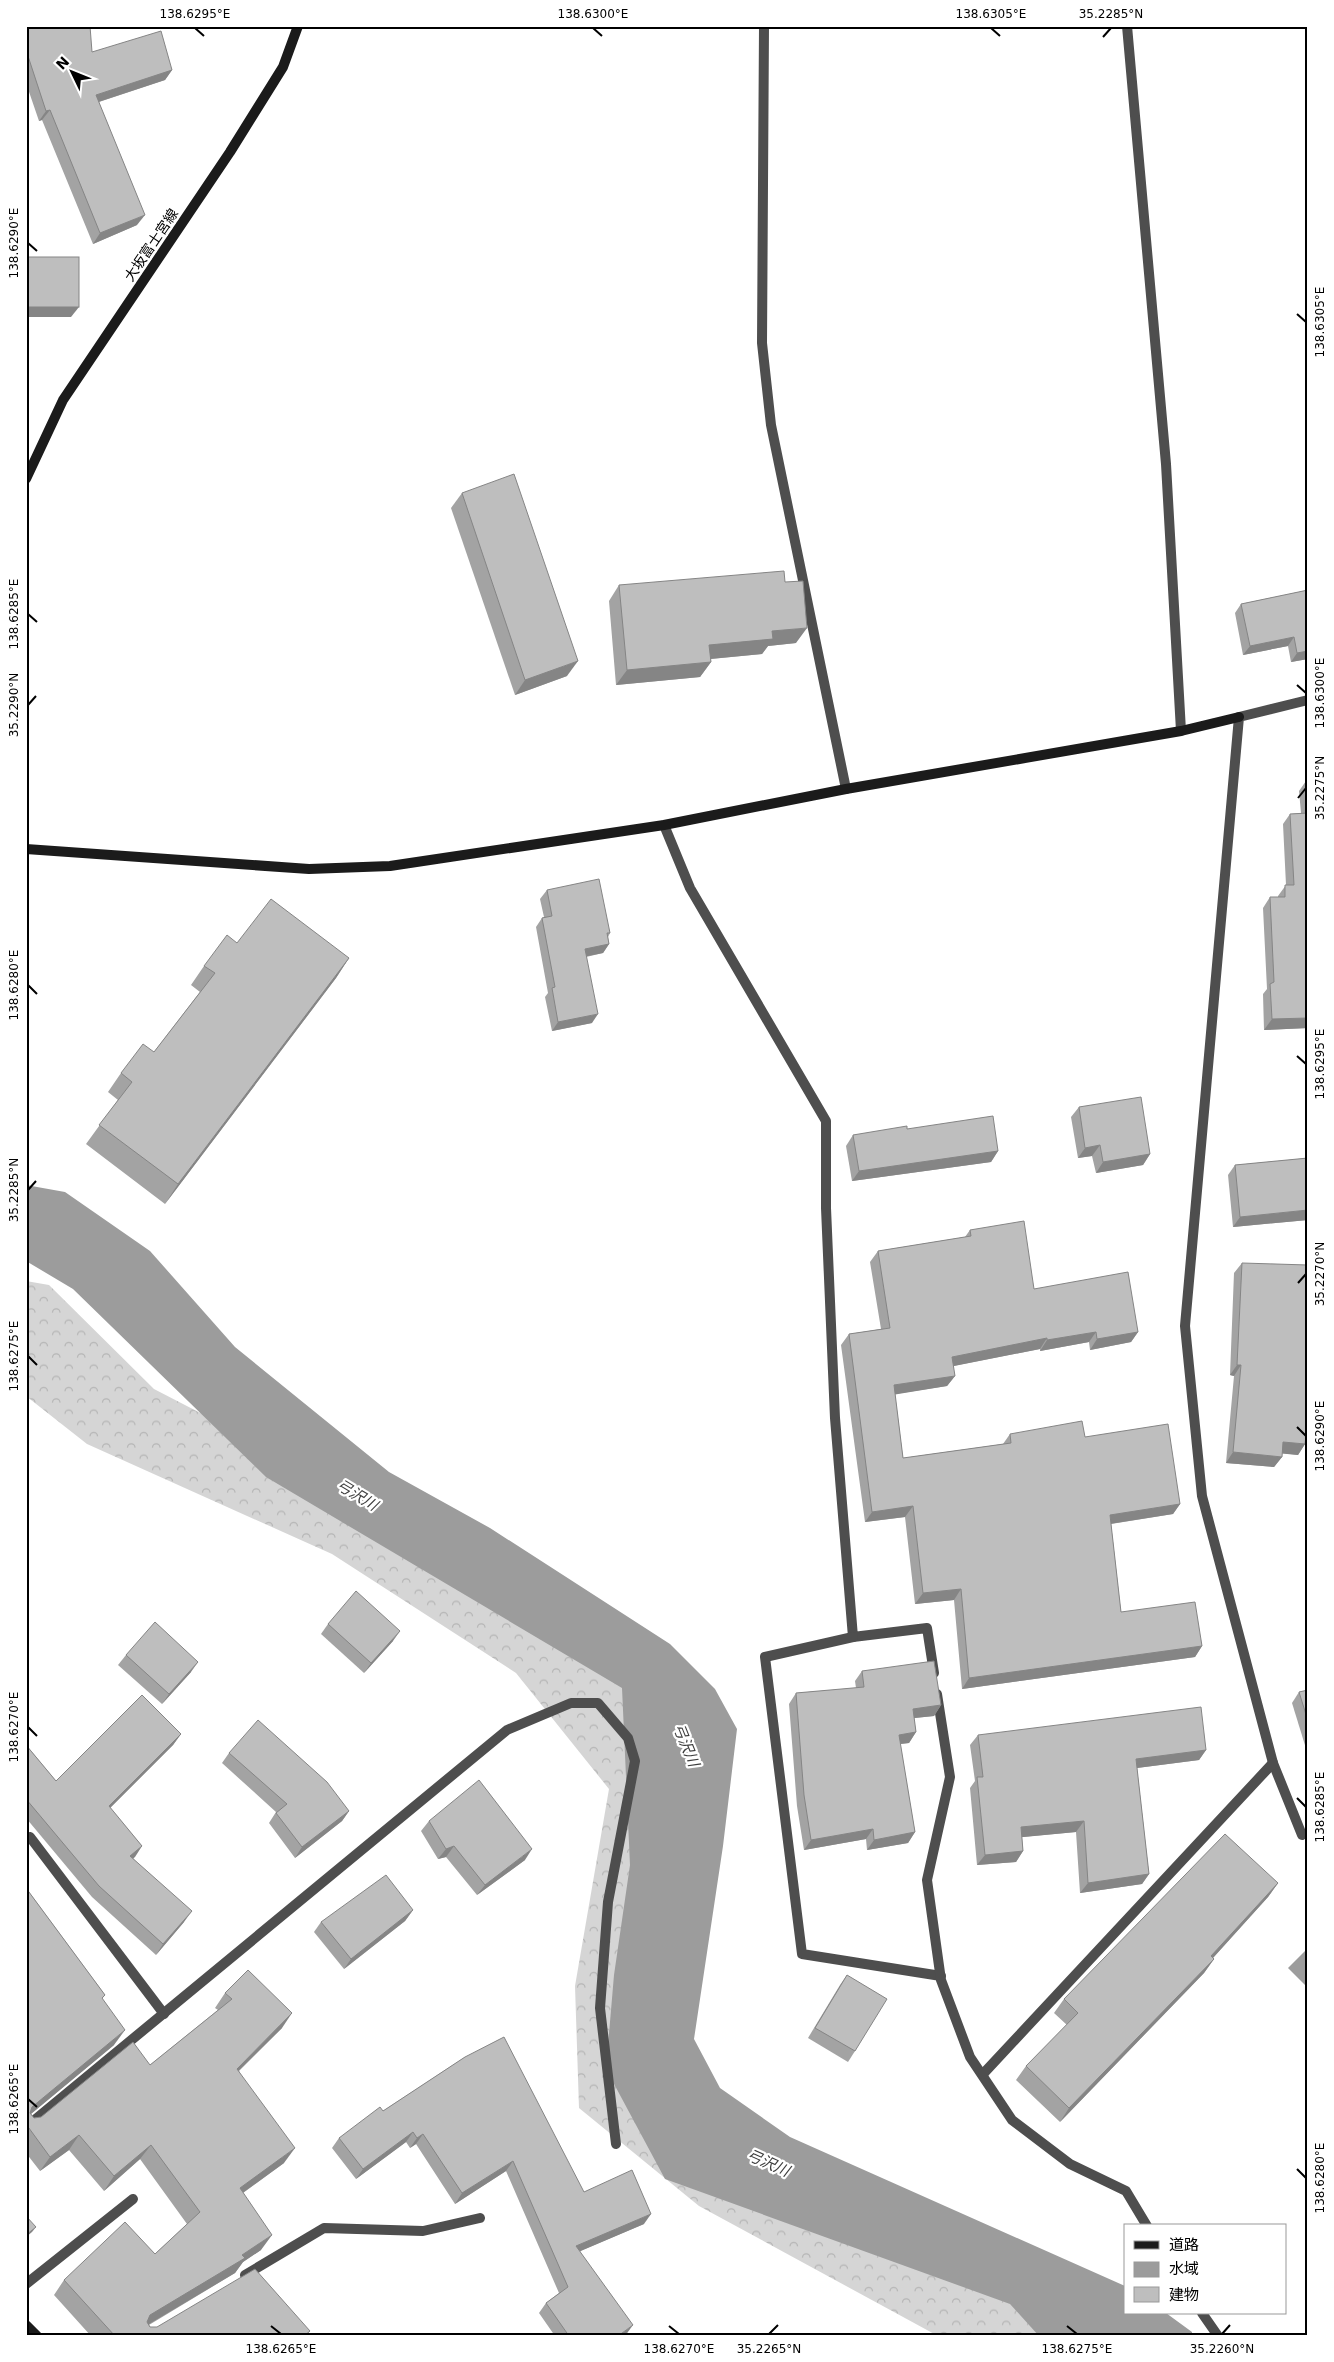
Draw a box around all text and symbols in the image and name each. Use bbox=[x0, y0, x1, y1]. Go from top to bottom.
text: 138.6295°E bbox=[160, 7, 230, 21]
text: 138.6300°E bbox=[558, 7, 628, 21]
text: 138.6305°E bbox=[956, 7, 1026, 21]
text: 35.2285°N bbox=[1079, 7, 1143, 21]
north arrow bbox=[48, 48, 98, 98]
text: N bbox=[53, 53, 72, 73]
street label: 大坂富士宮線 bbox=[121, 206, 181, 284]
text: 138.6290°E bbox=[7, 208, 21, 278]
text: 138.6305°E bbox=[1313, 287, 1327, 357]
text: 138.6285°E bbox=[7, 579, 21, 649]
text: 138.6300°E bbox=[1313, 658, 1327, 728]
text: 35.2290°N bbox=[7, 673, 21, 737]
text: 35.2275°N bbox=[1313, 756, 1327, 820]
text: 138.6280°E bbox=[7, 950, 21, 1020]
text: 138.6295°E bbox=[1313, 1029, 1327, 1099]
text: 35.2285°N bbox=[7, 1158, 21, 1222]
text: 35.2270°N bbox=[1313, 1242, 1327, 1306]
text: 138.6275°E bbox=[7, 1321, 21, 1391]
text: 138.6290°E bbox=[1313, 1401, 1327, 1471]
water label: 弓沢川 bbox=[333, 1476, 383, 1515]
text: 138.6270°E bbox=[7, 1692, 21, 1762]
water label: 弓沢川 bbox=[669, 1721, 704, 1771]
text: 138.6285°E bbox=[1313, 1772, 1327, 1842]
text: 138.6265°E bbox=[7, 2064, 21, 2134]
text: 138.6280°E bbox=[1313, 2143, 1327, 2213]
water label: 弓沢川 bbox=[744, 2146, 794, 2181]
legend bbox=[1124, 2224, 1286, 2314]
text: 道路 bbox=[1169, 2236, 1199, 2254]
text: 水域 bbox=[1169, 2260, 1199, 2278]
text: 建物 bbox=[1169, 2286, 1199, 2304]
text: 138.6265°E bbox=[246, 2342, 316, 2356]
text: 138.6270°E bbox=[644, 2342, 714, 2356]
text: 35.2265°N bbox=[737, 2342, 801, 2356]
text: 138.6275°E bbox=[1042, 2342, 1112, 2356]
text: 35.2260°N bbox=[1190, 2342, 1254, 2356]

